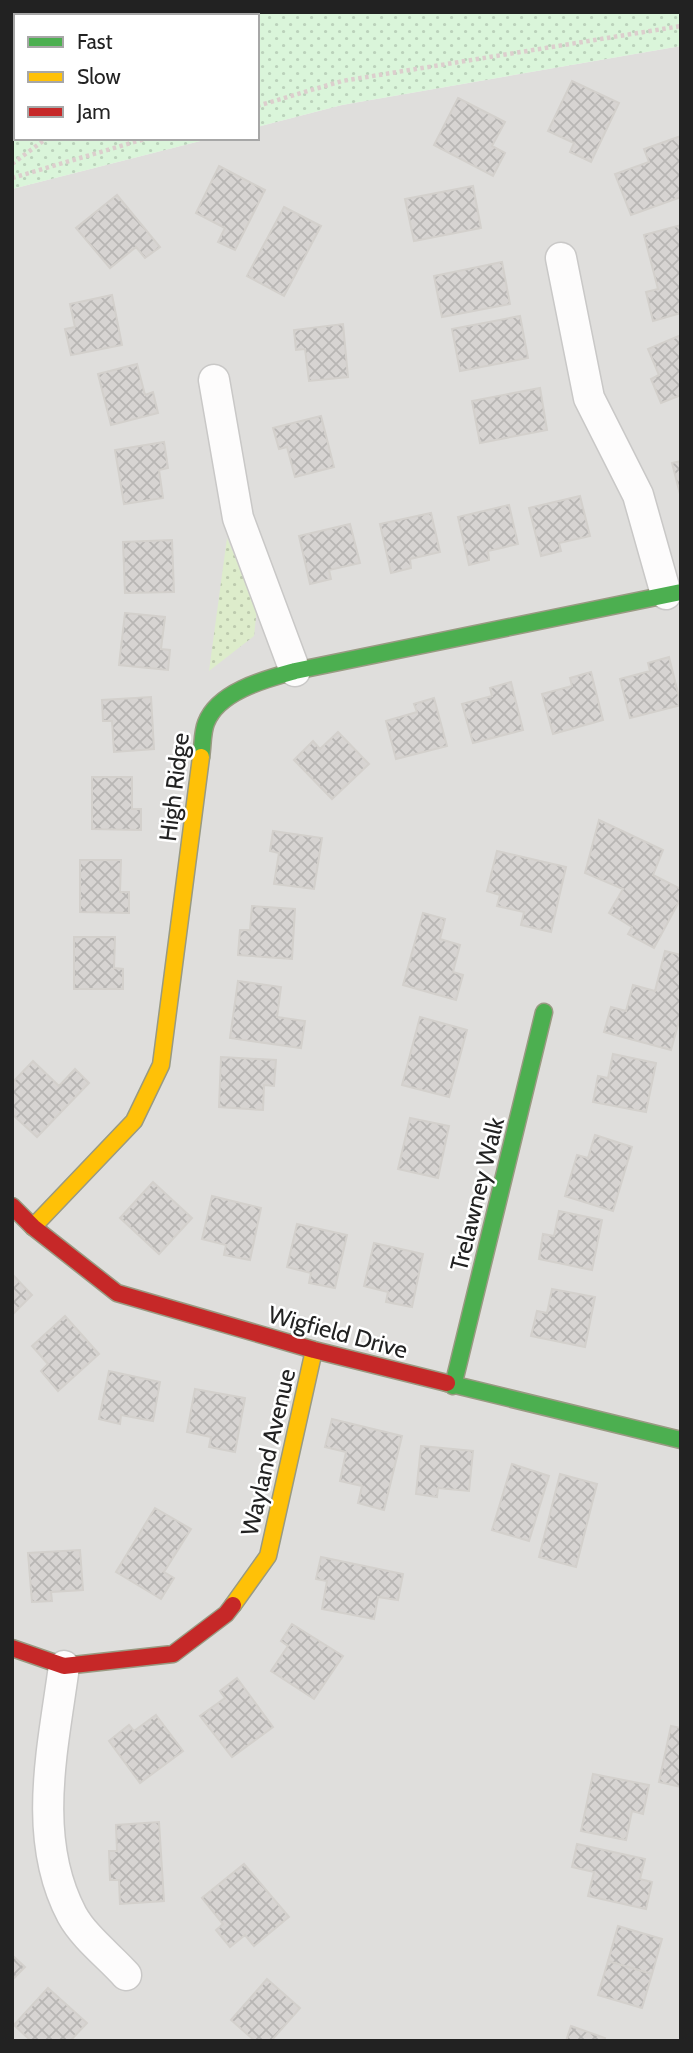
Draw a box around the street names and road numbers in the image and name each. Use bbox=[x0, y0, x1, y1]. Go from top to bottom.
street label: High Ridge bbox=[153, 731, 195, 843]
street label: Trelawney Walk bbox=[444, 1114, 510, 1274]
street label: Wigfield Drive bbox=[265, 1299, 411, 1365]
street label: Wayland Avenue bbox=[235, 1366, 301, 1538]

